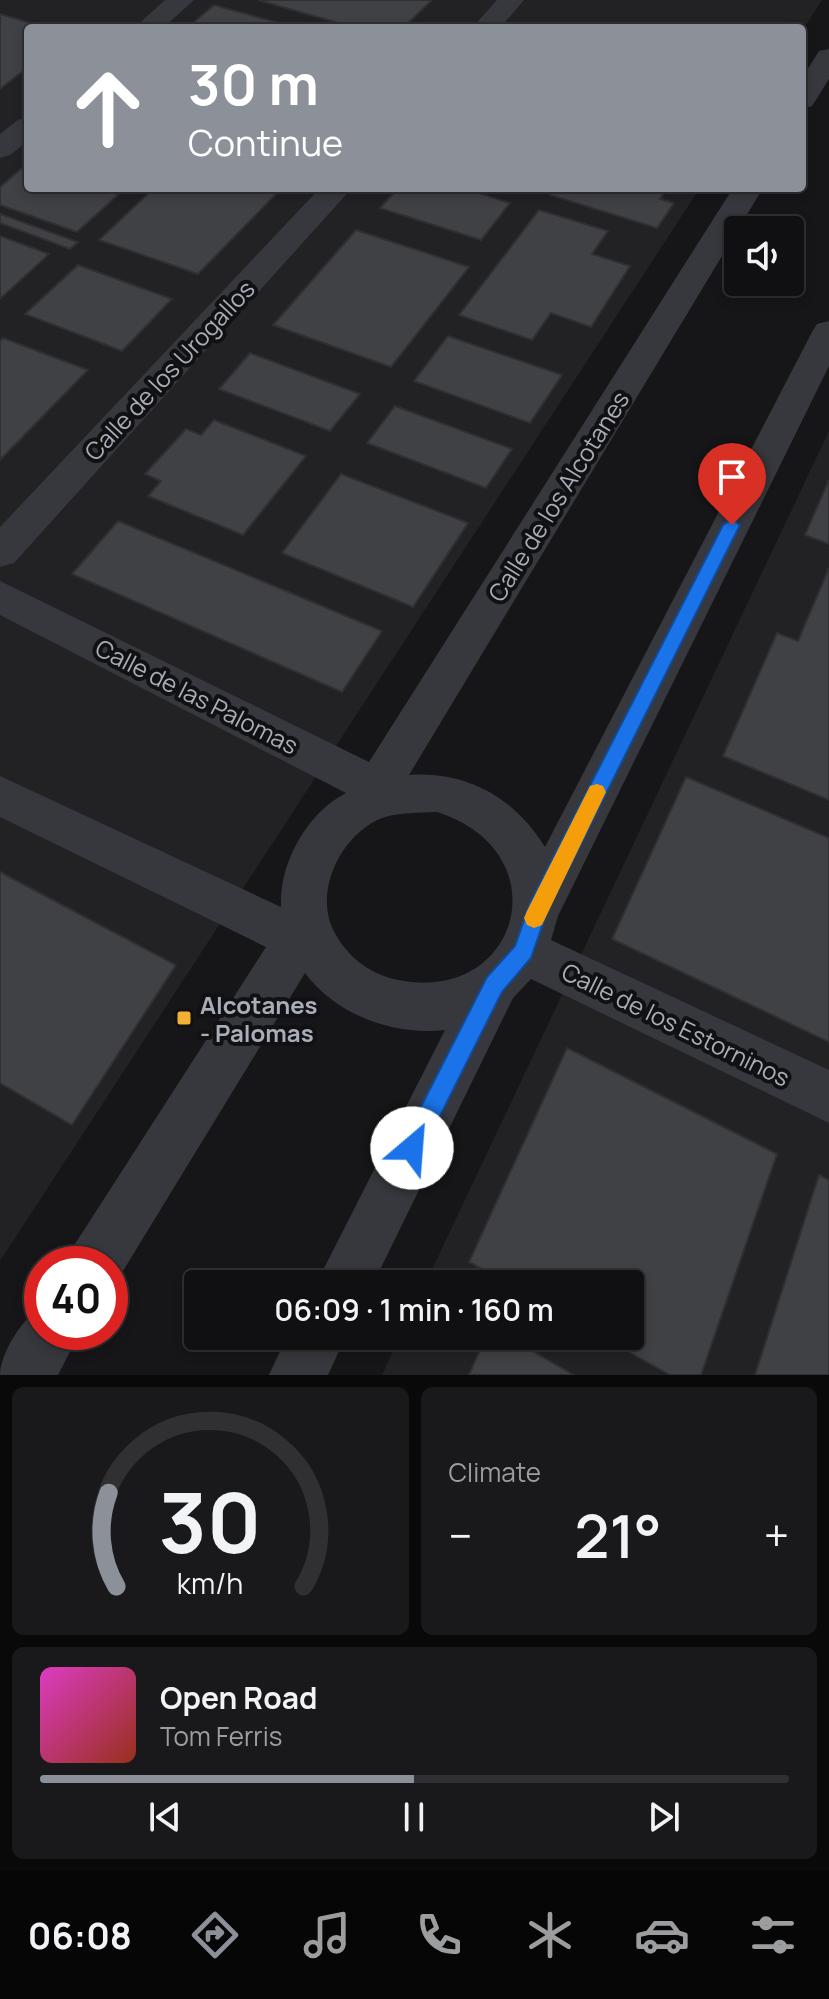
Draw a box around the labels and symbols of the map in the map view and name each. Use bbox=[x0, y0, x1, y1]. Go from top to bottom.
street label: Calle de los Urogallos bbox=[77, 273, 261, 467]
street label: Calle de los Alcotanes bbox=[480, 384, 636, 608]
pin bbox=[698, 443, 766, 525]
street label: Calle de las Palomas bbox=[90, 631, 304, 761]
street label: Calle de los Estorninos bbox=[557, 954, 795, 1094]
place label: Alcotanes - Palomas bbox=[200, 988, 318, 1049]
marker: Alcotanes - Palomas bbox=[175, 1009, 193, 1027]
position arrow bbox=[370, 1106, 454, 1190]
speed limit sign: 40 bbox=[24, 1246, 128, 1350]

